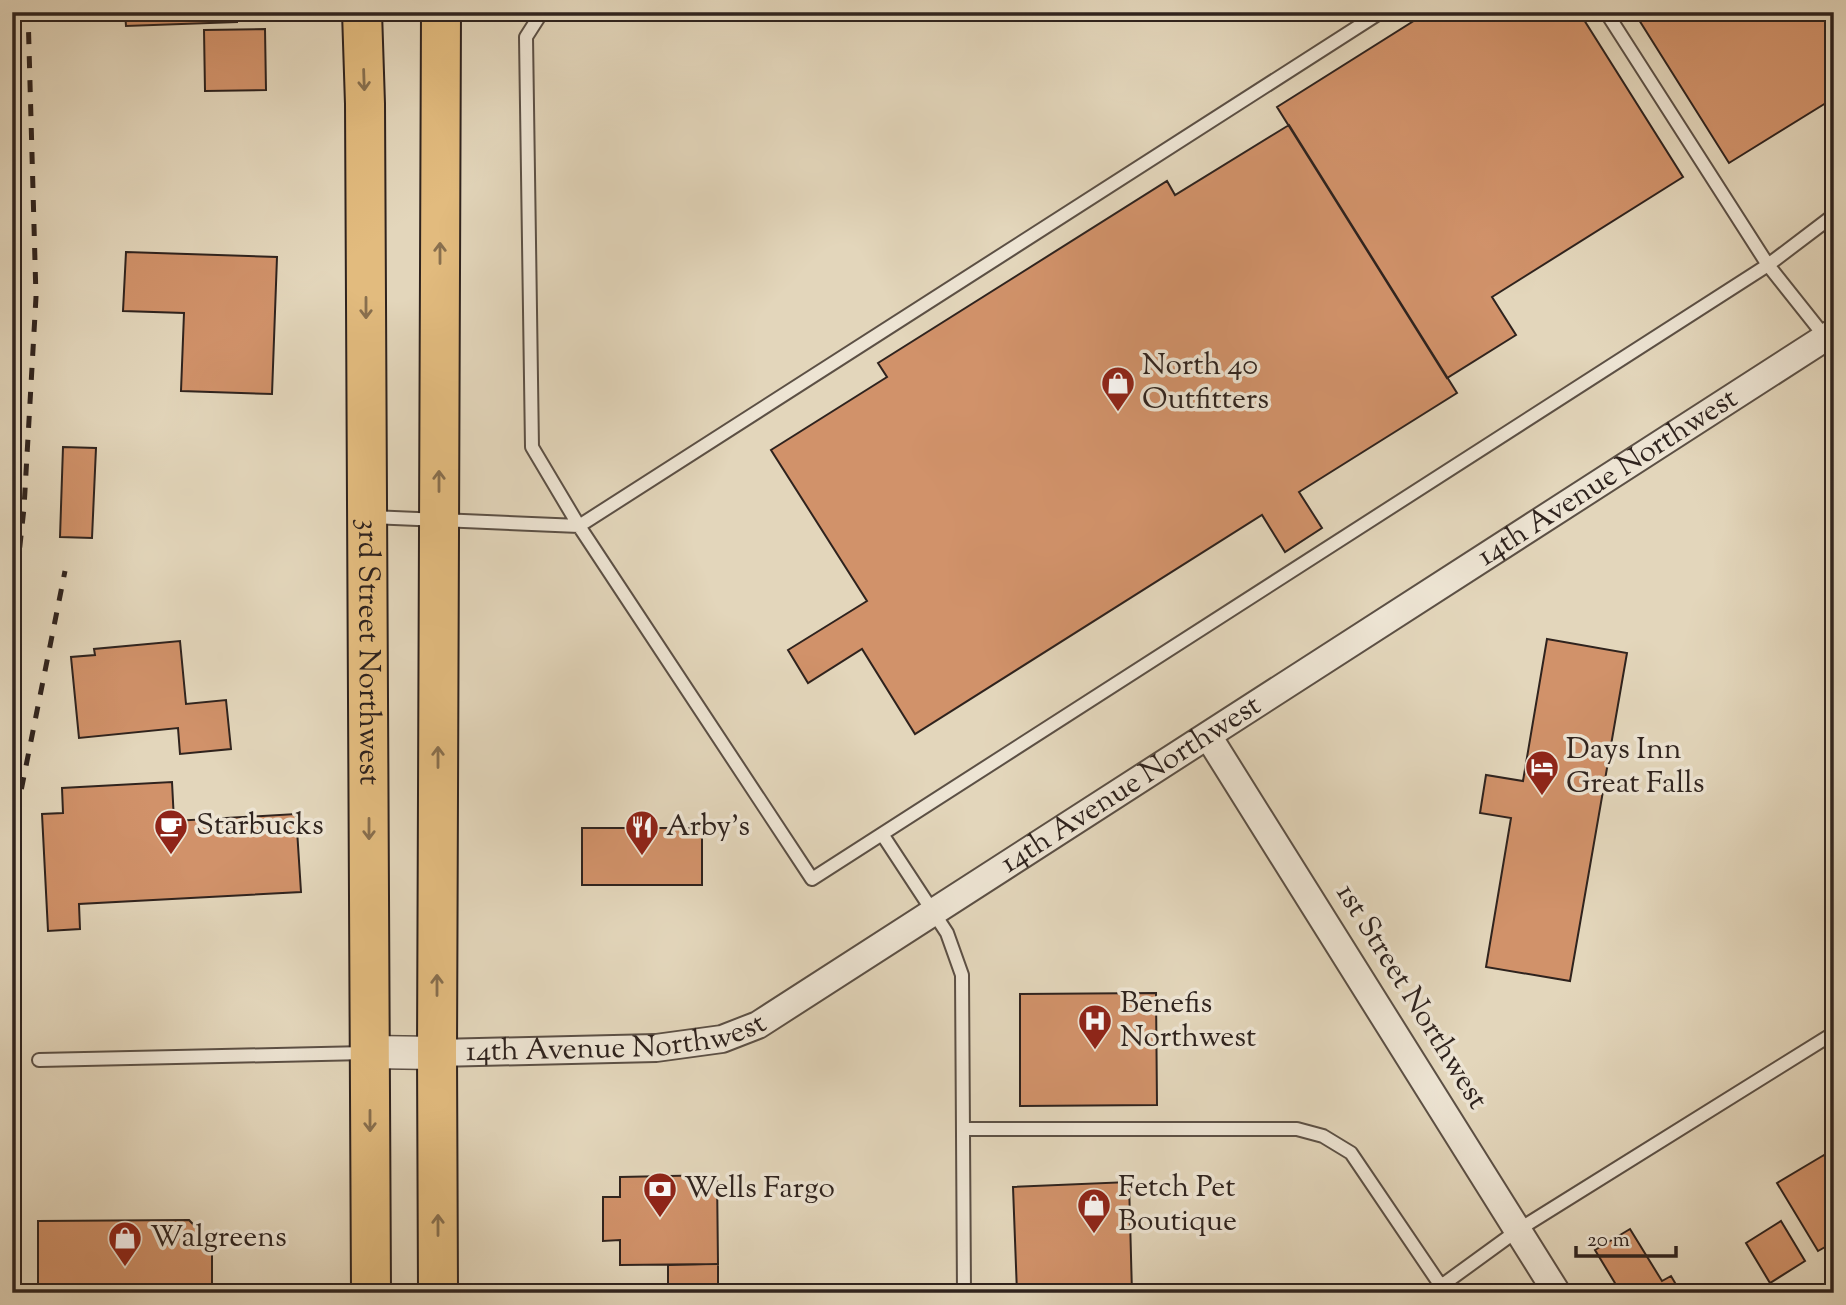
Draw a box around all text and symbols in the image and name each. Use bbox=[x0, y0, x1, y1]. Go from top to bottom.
one-way arrow bbox=[358, 69, 371, 92]
one-way arrow bbox=[433, 242, 447, 265]
one-way arrow bbox=[360, 296, 373, 319]
place label: North 40 Outfitters bbox=[1142, 345, 1269, 422]
shop icon: North 40 Outfitters bbox=[1099, 364, 1137, 413]
street label: 14th Avenue Northwest bbox=[1469, 378, 1746, 578]
one-way arrow bbox=[432, 469, 446, 492]
street label: 3rd Street Northwest bbox=[346, 518, 390, 785]
street label: 14th Avenue Northwest bbox=[992, 685, 1270, 885]
place label: Days Inn Great Falls bbox=[1566, 729, 1704, 806]
one-way arrow bbox=[431, 746, 445, 769]
hotel icon: Days Inn Great Falls bbox=[1523, 748, 1561, 797]
place label: Starbucks bbox=[196, 805, 324, 848]
place label: Arby's bbox=[666, 806, 750, 849]
cafe icon: Starbucks bbox=[152, 807, 190, 856]
restaurant icon: Arby's bbox=[623, 808, 661, 857]
one-way arrow bbox=[362, 818, 376, 841]
street label: 1st Street Northwest bbox=[1324, 876, 1498, 1118]
one-way arrow bbox=[430, 973, 444, 996]
place label: Benefis Northwest bbox=[1120, 983, 1256, 1060]
hospital icon: Benefis Northwest bbox=[1076, 1002, 1114, 1051]
street label: 14th Avenue Northwest bbox=[465, 1003, 775, 1074]
one-way arrow bbox=[364, 1109, 377, 1132]
place label: Fetch Pet Boutique bbox=[1118, 1167, 1237, 1244]
place label: Wells Fargo bbox=[684, 1168, 835, 1211]
bank icon: Wells Fargo bbox=[641, 1170, 679, 1219]
shop icon: Fetch Pet Boutique bbox=[1075, 1186, 1113, 1235]
one-way arrow bbox=[431, 1213, 445, 1236]
scale bar bbox=[1576, 1214, 1676, 1258]
place label: Walgreens bbox=[150, 1217, 287, 1260]
shop icon: Walgreens bbox=[106, 1219, 144, 1268]
text: 20 m bbox=[1587, 1226, 1630, 1256]

